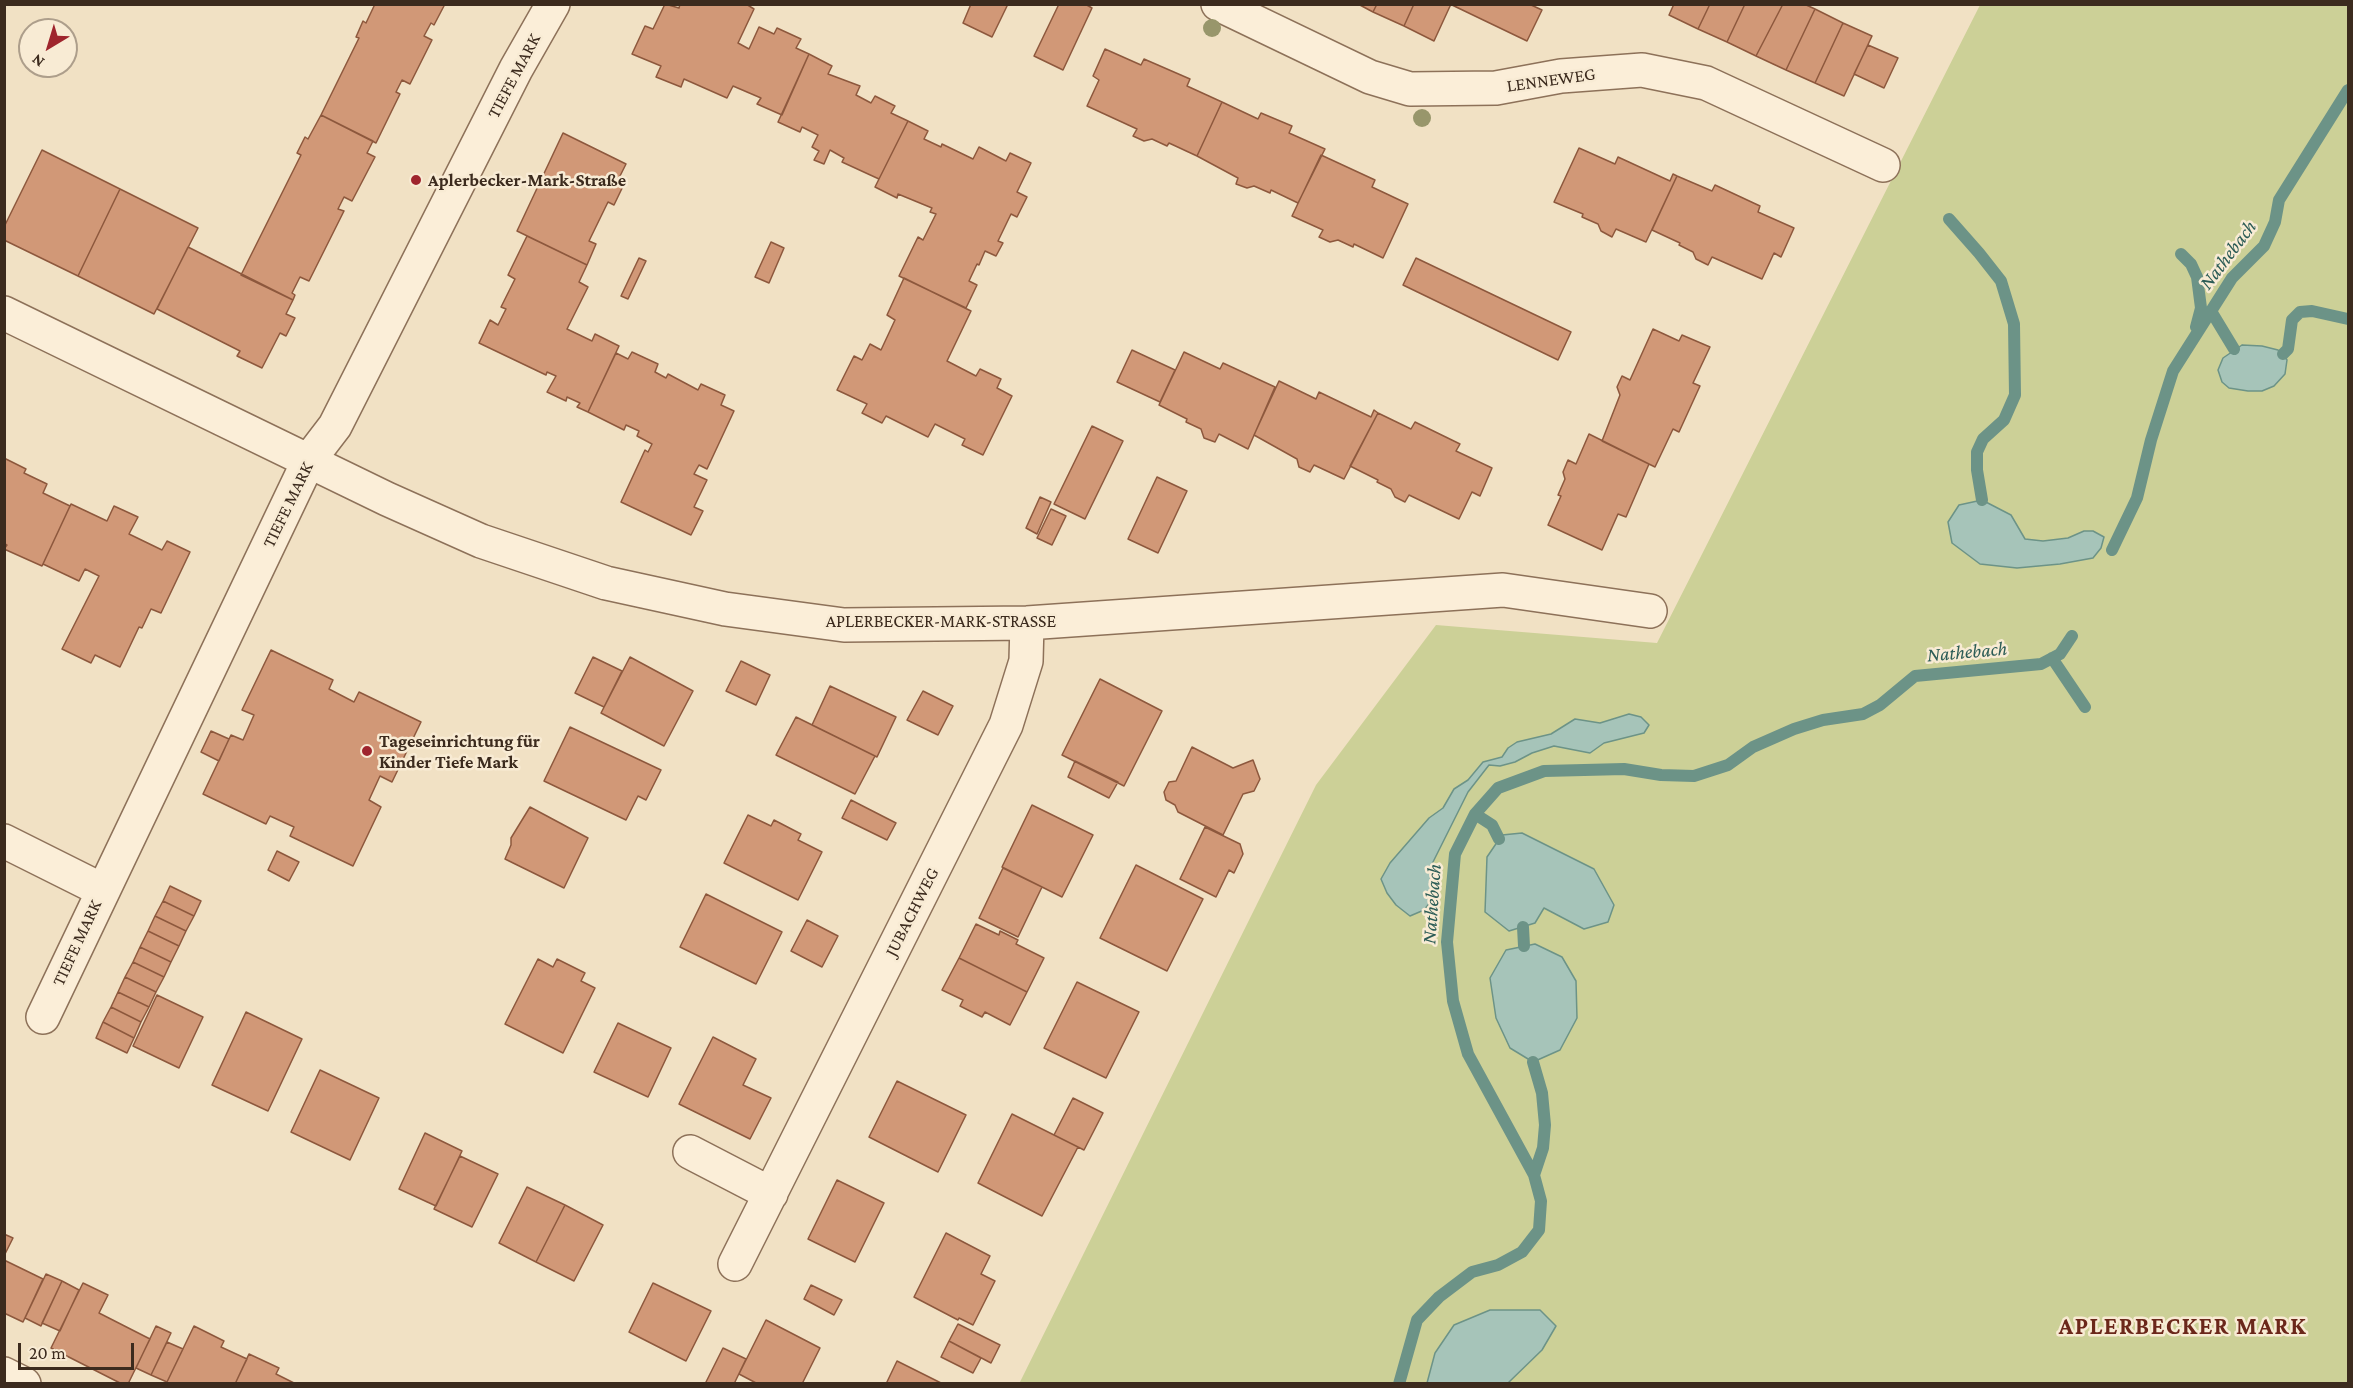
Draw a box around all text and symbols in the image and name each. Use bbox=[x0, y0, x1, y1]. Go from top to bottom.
north arrow bbox=[18, 18, 78, 78]
street label: TIEFE MARK bbox=[483, 30, 545, 122]
text: N bbox=[28, 51, 47, 71]
street label: LENNEWEG bbox=[1505, 63, 1597, 97]
place label: Aplerbecker-Mark-Straße bbox=[428, 169, 626, 191]
marker: Aplerbecker-Mark-Straße bbox=[409, 173, 423, 187]
water label: Nathebach bbox=[2194, 216, 2262, 294]
street label: TIEFE MARK bbox=[258, 459, 318, 551]
street label: APLERBECKER-MARK-STRASSE bbox=[826, 610, 1056, 632]
water label: Nathebach bbox=[1926, 637, 2008, 667]
place label: Tageseinrichtung für Kinder Tiefe Mark bbox=[379, 730, 540, 772]
marker: Tageseinrichtung für Kinder Tiefe Mark bbox=[360, 744, 374, 758]
water label: Nathebach bbox=[1417, 863, 1447, 945]
street label: JUBACHWEG bbox=[880, 864, 944, 960]
street label: TIEFE MARK bbox=[48, 897, 106, 989]
district label: APLERBECKER MARK bbox=[2059, 1313, 2307, 1341]
scale bar bbox=[21, 1331, 136, 1369]
text: 20 m bbox=[29, 1343, 66, 1363]

